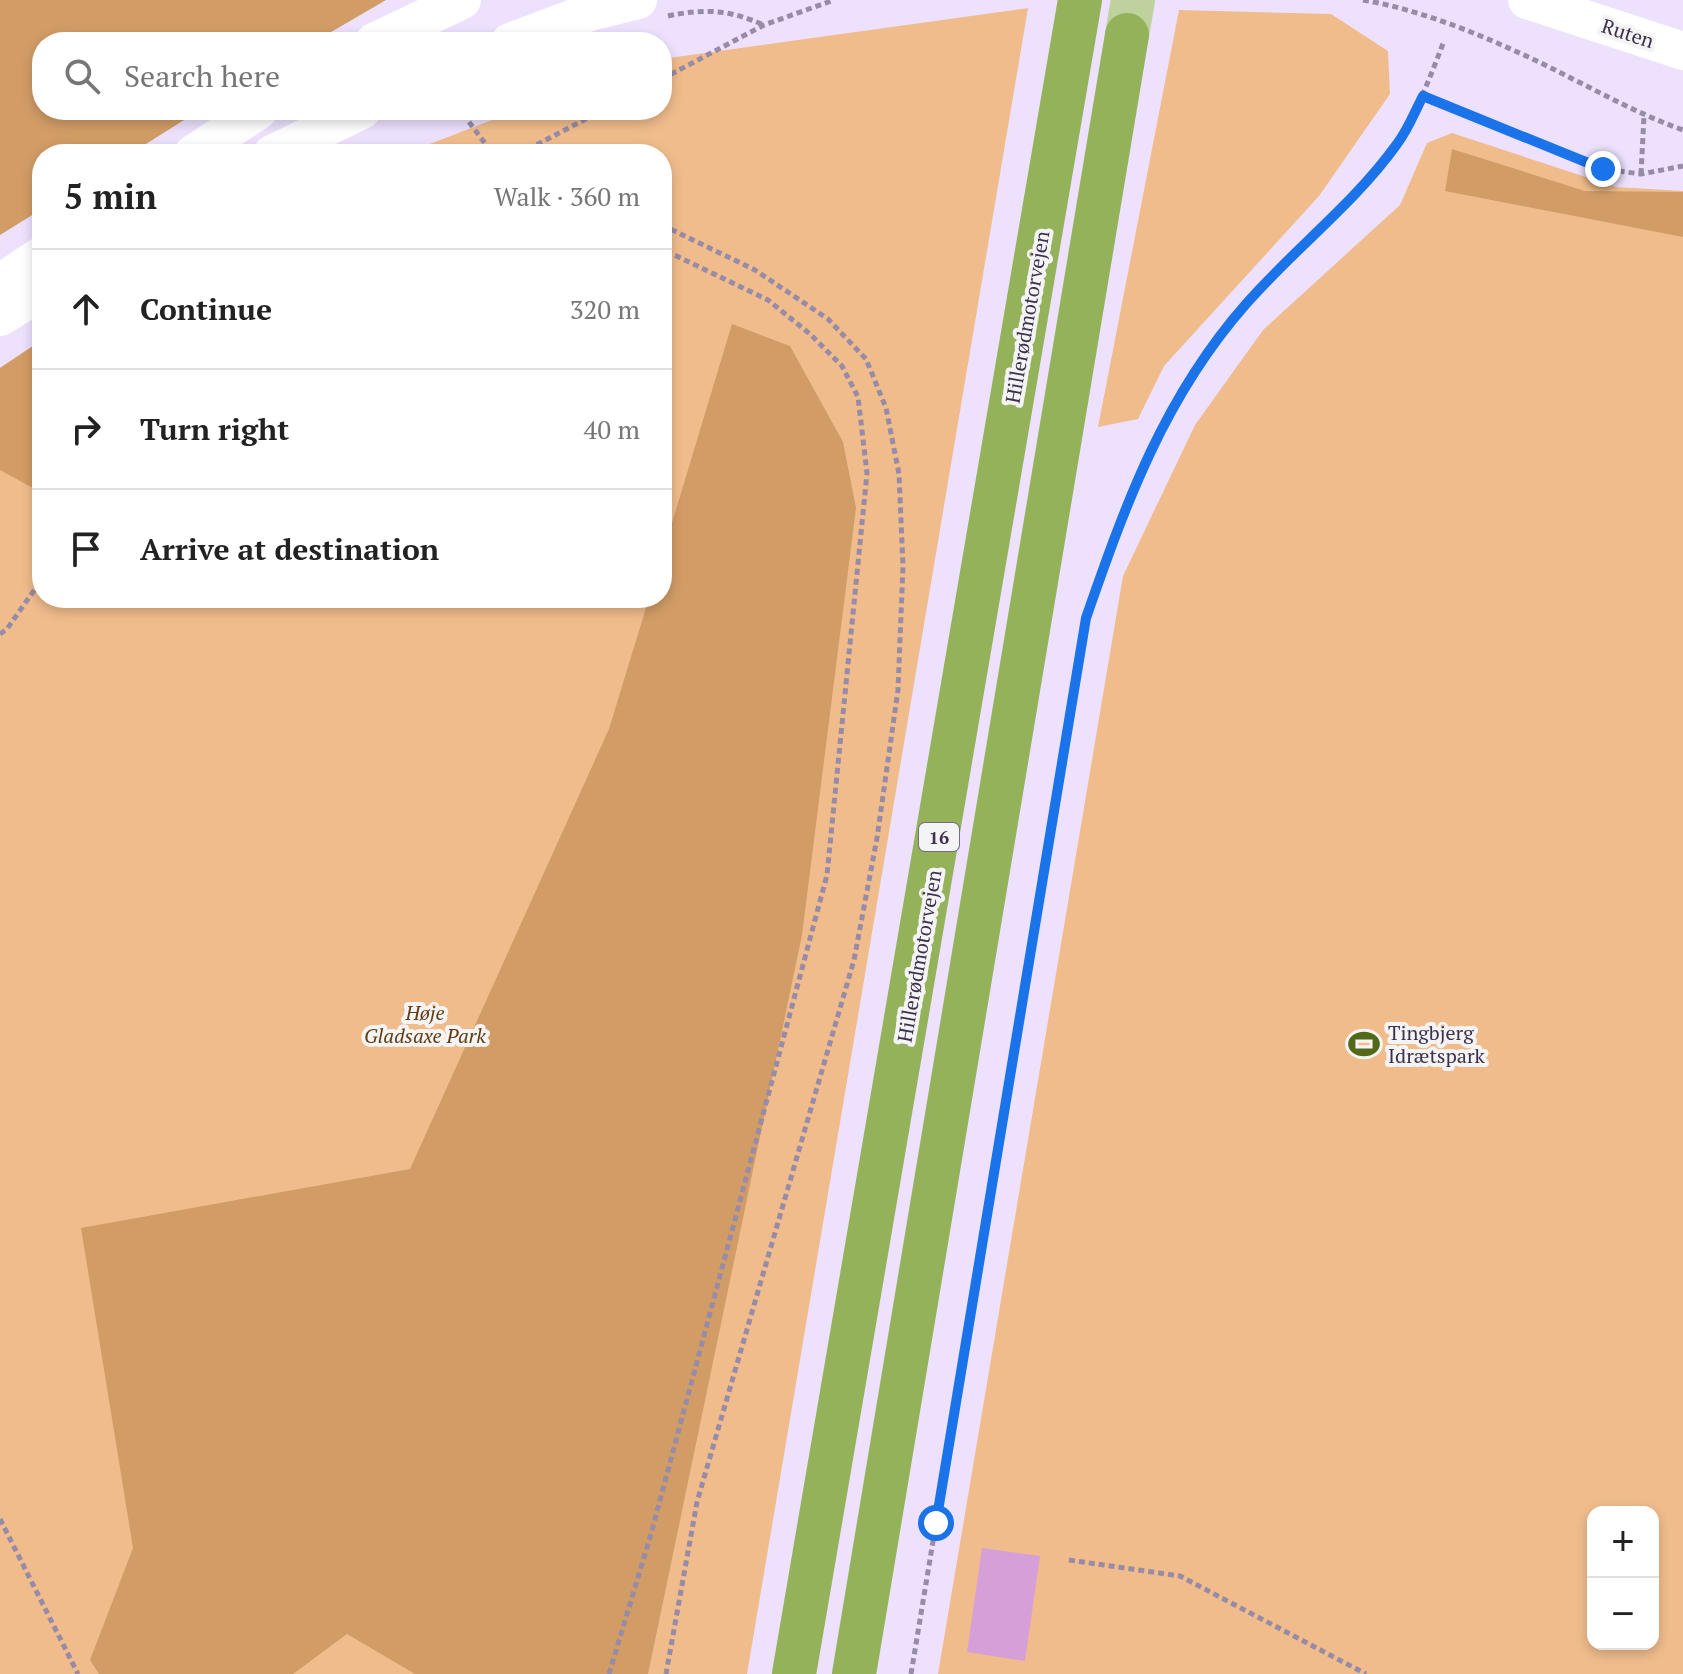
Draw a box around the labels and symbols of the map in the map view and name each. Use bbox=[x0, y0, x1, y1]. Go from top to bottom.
street label: Ruten bbox=[1598, 12, 1658, 54]
route end bbox=[1585, 151, 1621, 187]
street label: Hillerødmotorvejen bbox=[999, 229, 1055, 405]
road number: 16 bbox=[919, 823, 959, 851]
street label: Hillerødmotorvejen bbox=[891, 868, 947, 1044]
park label: Høje Gladsaxe Park bbox=[364, 999, 486, 1049]
place label: Tingbjerg Idrætspark bbox=[1388, 1019, 1486, 1069]
sports icon: Tingbjerg Idrætspark bbox=[1347, 1027, 1381, 1061]
route start bbox=[918, 1505, 954, 1541]

